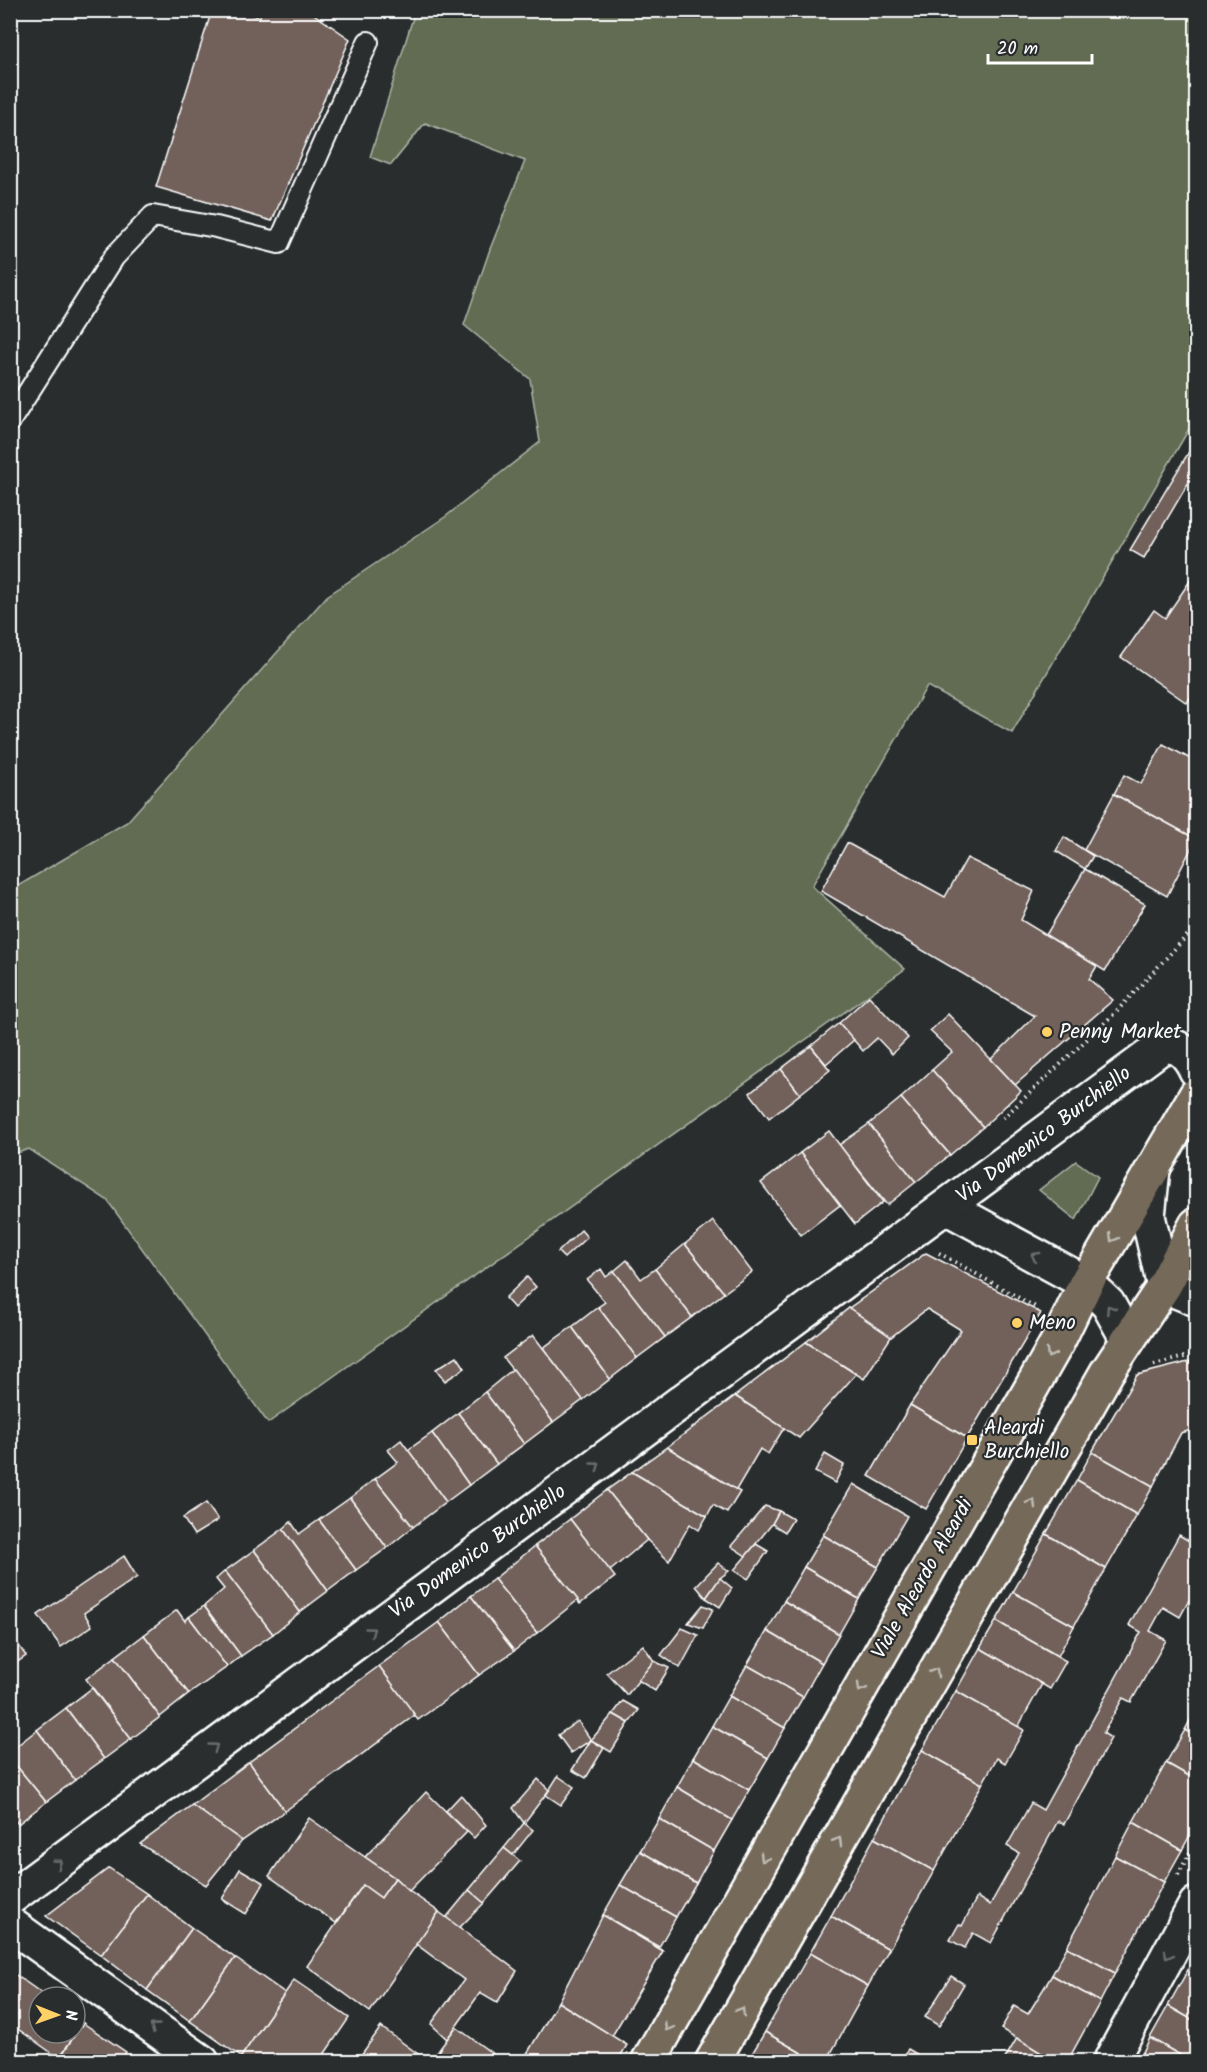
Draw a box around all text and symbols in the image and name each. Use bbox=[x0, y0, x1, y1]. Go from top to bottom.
scale bar bbox=[988, 27, 1092, 65]
text: 20 m bbox=[997, 35, 1038, 64]
place label: Penny Market bbox=[1059, 1016, 1182, 1049]
marker: Penny Market bbox=[1040, 1025, 1054, 1039]
street label: Via Domenico Burchiello bbox=[949, 1058, 1139, 1212]
one-way arrow bbox=[1109, 1232, 1120, 1242]
one-way arrow bbox=[1030, 1252, 1041, 1263]
one-way arrow bbox=[1106, 1305, 1117, 1316]
place label: Meno bbox=[1029, 1307, 1076, 1340]
marker: Meno bbox=[1010, 1316, 1024, 1330]
one-way arrow bbox=[1046, 1348, 1057, 1358]
place label: Aleardi Burchiello bbox=[984, 1412, 1069, 1469]
marker: Aleardi Burchiello bbox=[965, 1433, 979, 1447]
one-way arrow bbox=[589, 1462, 600, 1473]
street label: Via Domenico Burchiello bbox=[382, 1476, 574, 1628]
street label: Viale Aleardo Aleardi bbox=[863, 1491, 983, 1666]
one-way arrow bbox=[1025, 1499, 1036, 1509]
one-way arrow bbox=[365, 1628, 376, 1639]
one-way arrow bbox=[928, 1668, 939, 1678]
one-way arrow bbox=[856, 1682, 868, 1692]
one-way arrow bbox=[208, 1743, 219, 1754]
one-way arrow bbox=[831, 1837, 842, 1848]
one-way arrow bbox=[760, 1851, 771, 1862]
one-way arrow bbox=[51, 1859, 62, 1870]
one-way arrow bbox=[1164, 1949, 1175, 1960]
north arrow bbox=[27, 1985, 87, 2045]
one-way arrow bbox=[734, 2007, 746, 2017]
text: N bbox=[58, 2010, 83, 2021]
one-way arrow bbox=[664, 2021, 675, 2031]
one-way arrow bbox=[150, 2024, 161, 2035]

